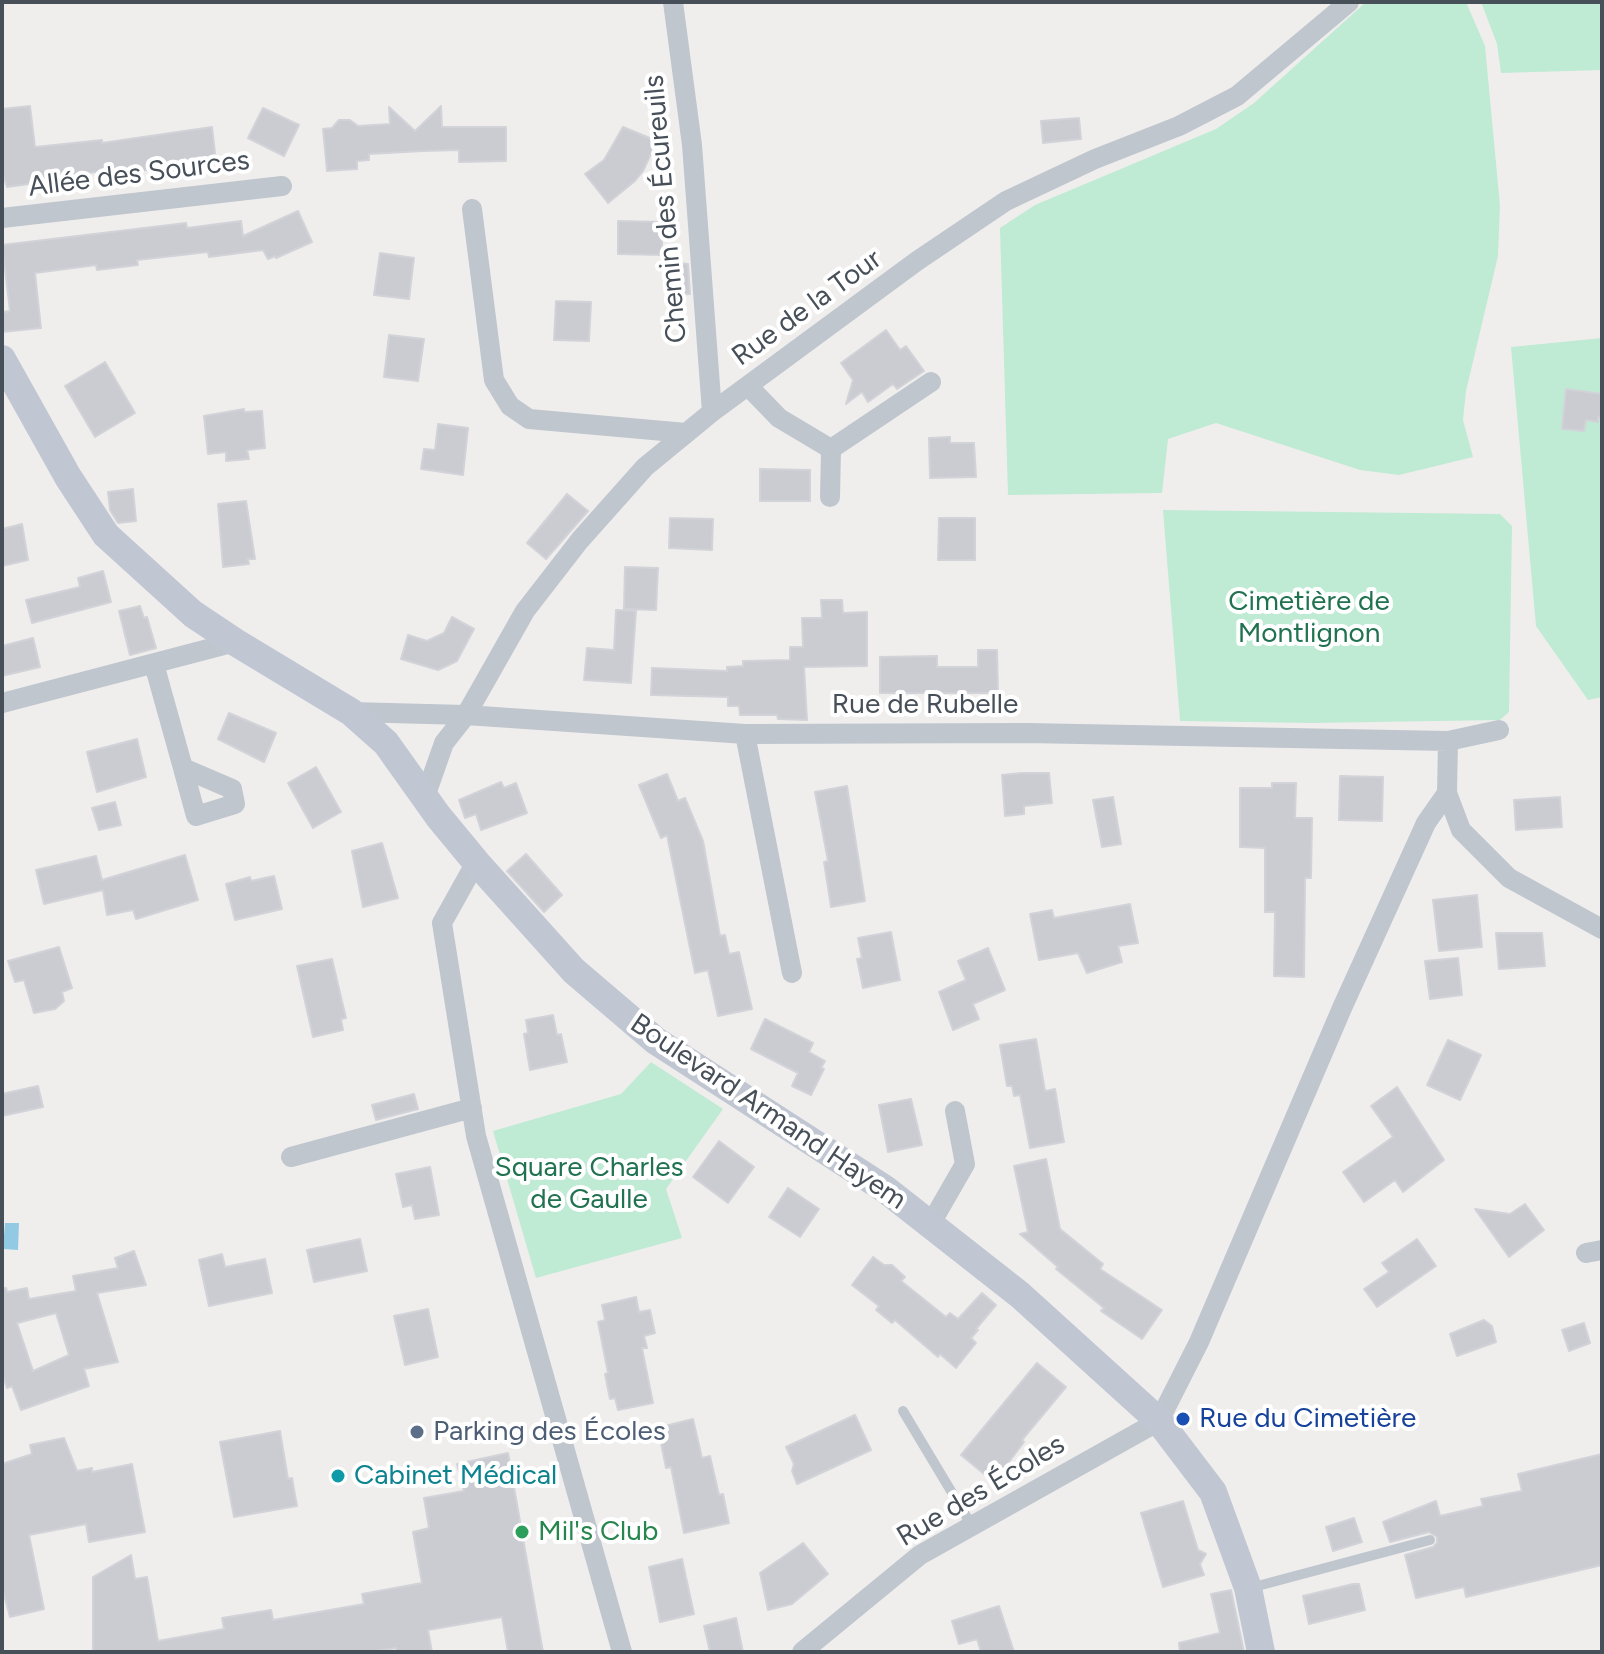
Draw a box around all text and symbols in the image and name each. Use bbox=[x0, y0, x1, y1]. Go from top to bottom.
street label: Chemin des Écureuils bbox=[638, 74, 694, 344]
street label: Allée des Sources bbox=[27, 144, 251, 204]
street label: Rue de la Tour bbox=[726, 243, 888, 373]
park label: Cimetière de Montlignon bbox=[1228, 585, 1390, 651]
street label: Rue de Rubelle bbox=[832, 688, 1018, 722]
street label: Boulevard Armand Hayem bbox=[624, 1007, 912, 1217]
park label: Square Charles de Gaulle bbox=[495, 1151, 683, 1217]
place label: Rue du Cimetière bbox=[1199, 1402, 1416, 1436]
marker: Rue du Cimetière bbox=[1174, 1410, 1192, 1428]
place label: Parking des Écoles bbox=[433, 1415, 666, 1449]
marker: Parking des Écoles bbox=[408, 1423, 426, 1441]
street label: Rue des Écoles bbox=[891, 1428, 1071, 1554]
place label: Cabinet Médical bbox=[354, 1459, 557, 1493]
marker: Cabinet Médical bbox=[329, 1467, 347, 1485]
place label: Mil's Club bbox=[538, 1515, 658, 1549]
marker: Mil's Club bbox=[513, 1523, 531, 1541]

